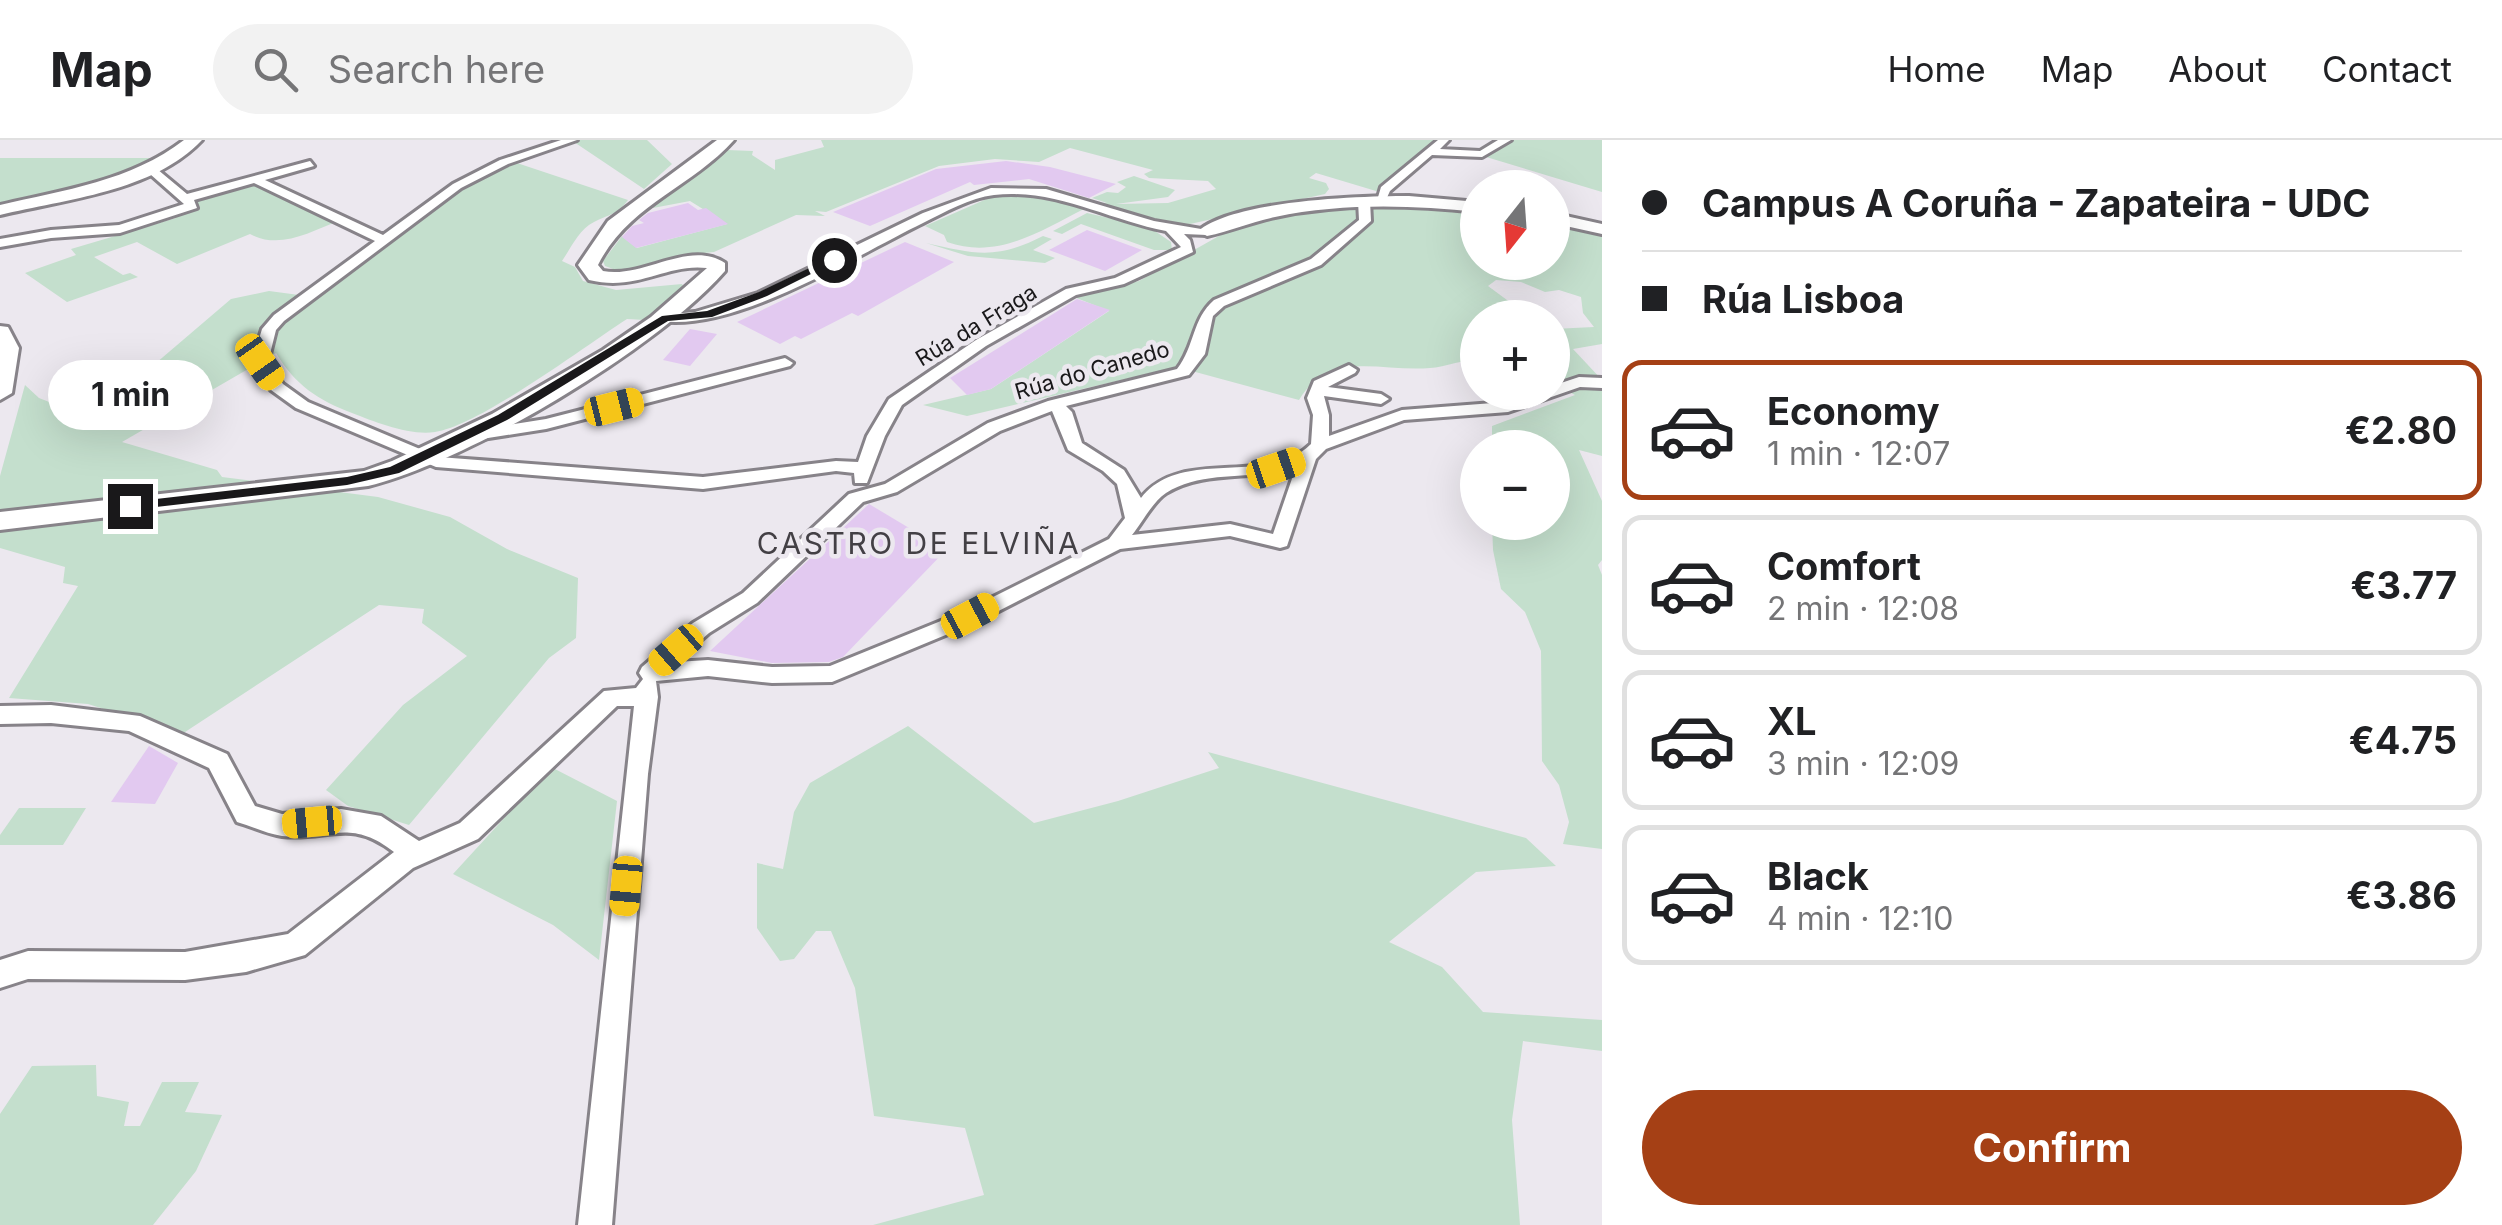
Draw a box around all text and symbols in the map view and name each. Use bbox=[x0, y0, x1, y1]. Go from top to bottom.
search box bbox=[213, 24, 913, 114]
text: Map bbox=[50, 40, 153, 99]
icon: search bbox=[248, 42, 303, 97]
text: Search here bbox=[328, 46, 545, 92]
text: Home bbox=[1888, 48, 1986, 90]
text: Map bbox=[2041, 48, 2113, 90]
text: About bbox=[2168, 48, 2267, 90]
text: Contact bbox=[2322, 48, 2452, 90]
north arrow bbox=[1460, 170, 1570, 280]
map controls bbox=[1460, 170, 1570, 540]
text: Campus A Coruña - Zapateira - UDC bbox=[1702, 180, 2370, 226]
route start bbox=[812, 238, 857, 283]
text: Rúa Lisboa bbox=[1702, 276, 1904, 322]
street label: Rúa da Fraga bbox=[911, 279, 1041, 371]
button: + bbox=[1460, 300, 1570, 410]
car bbox=[231, 329, 289, 395]
street label: Rúa do Canedo bbox=[1012, 336, 1172, 404]
callout: 1 min bbox=[48, 361, 212, 431]
text: 1 min bbox=[91, 375, 170, 414]
car bbox=[581, 385, 647, 429]
icon: car bbox=[1647, 385, 1737, 475]
text: Economy bbox=[1767, 388, 1940, 434]
text: €2.80 bbox=[2345, 407, 2457, 453]
button: − bbox=[1460, 430, 1570, 540]
text: 1 min · 12:07 bbox=[1767, 434, 1950, 473]
car bbox=[1243, 444, 1309, 492]
route end bbox=[108, 484, 153, 529]
district label: CASTRO DE ELVIÑA bbox=[757, 525, 1081, 561]
icon: car bbox=[1647, 540, 1737, 630]
text: Comfort bbox=[1767, 543, 1921, 589]
text: €3.77 bbox=[2351, 562, 2457, 608]
car bbox=[936, 589, 1004, 643]
text: 2 min · 12:08 bbox=[1767, 589, 1959, 628]
car bbox=[644, 619, 708, 681]
icon: car bbox=[1647, 695, 1737, 785]
text: XL bbox=[1767, 698, 1817, 744]
text: €4.75 bbox=[2349, 717, 2457, 763]
text: 3 min · 12:09 bbox=[1767, 744, 1959, 783]
car bbox=[281, 804, 343, 840]
icon: car bbox=[1647, 850, 1737, 940]
text: Black bbox=[1767, 853, 1869, 899]
car bbox=[608, 855, 644, 917]
text: €3.86 bbox=[2346, 872, 2457, 918]
text: 4 min · 12:10 bbox=[1767, 899, 1954, 938]
button: Confirm bbox=[1642, 1090, 2462, 1205]

